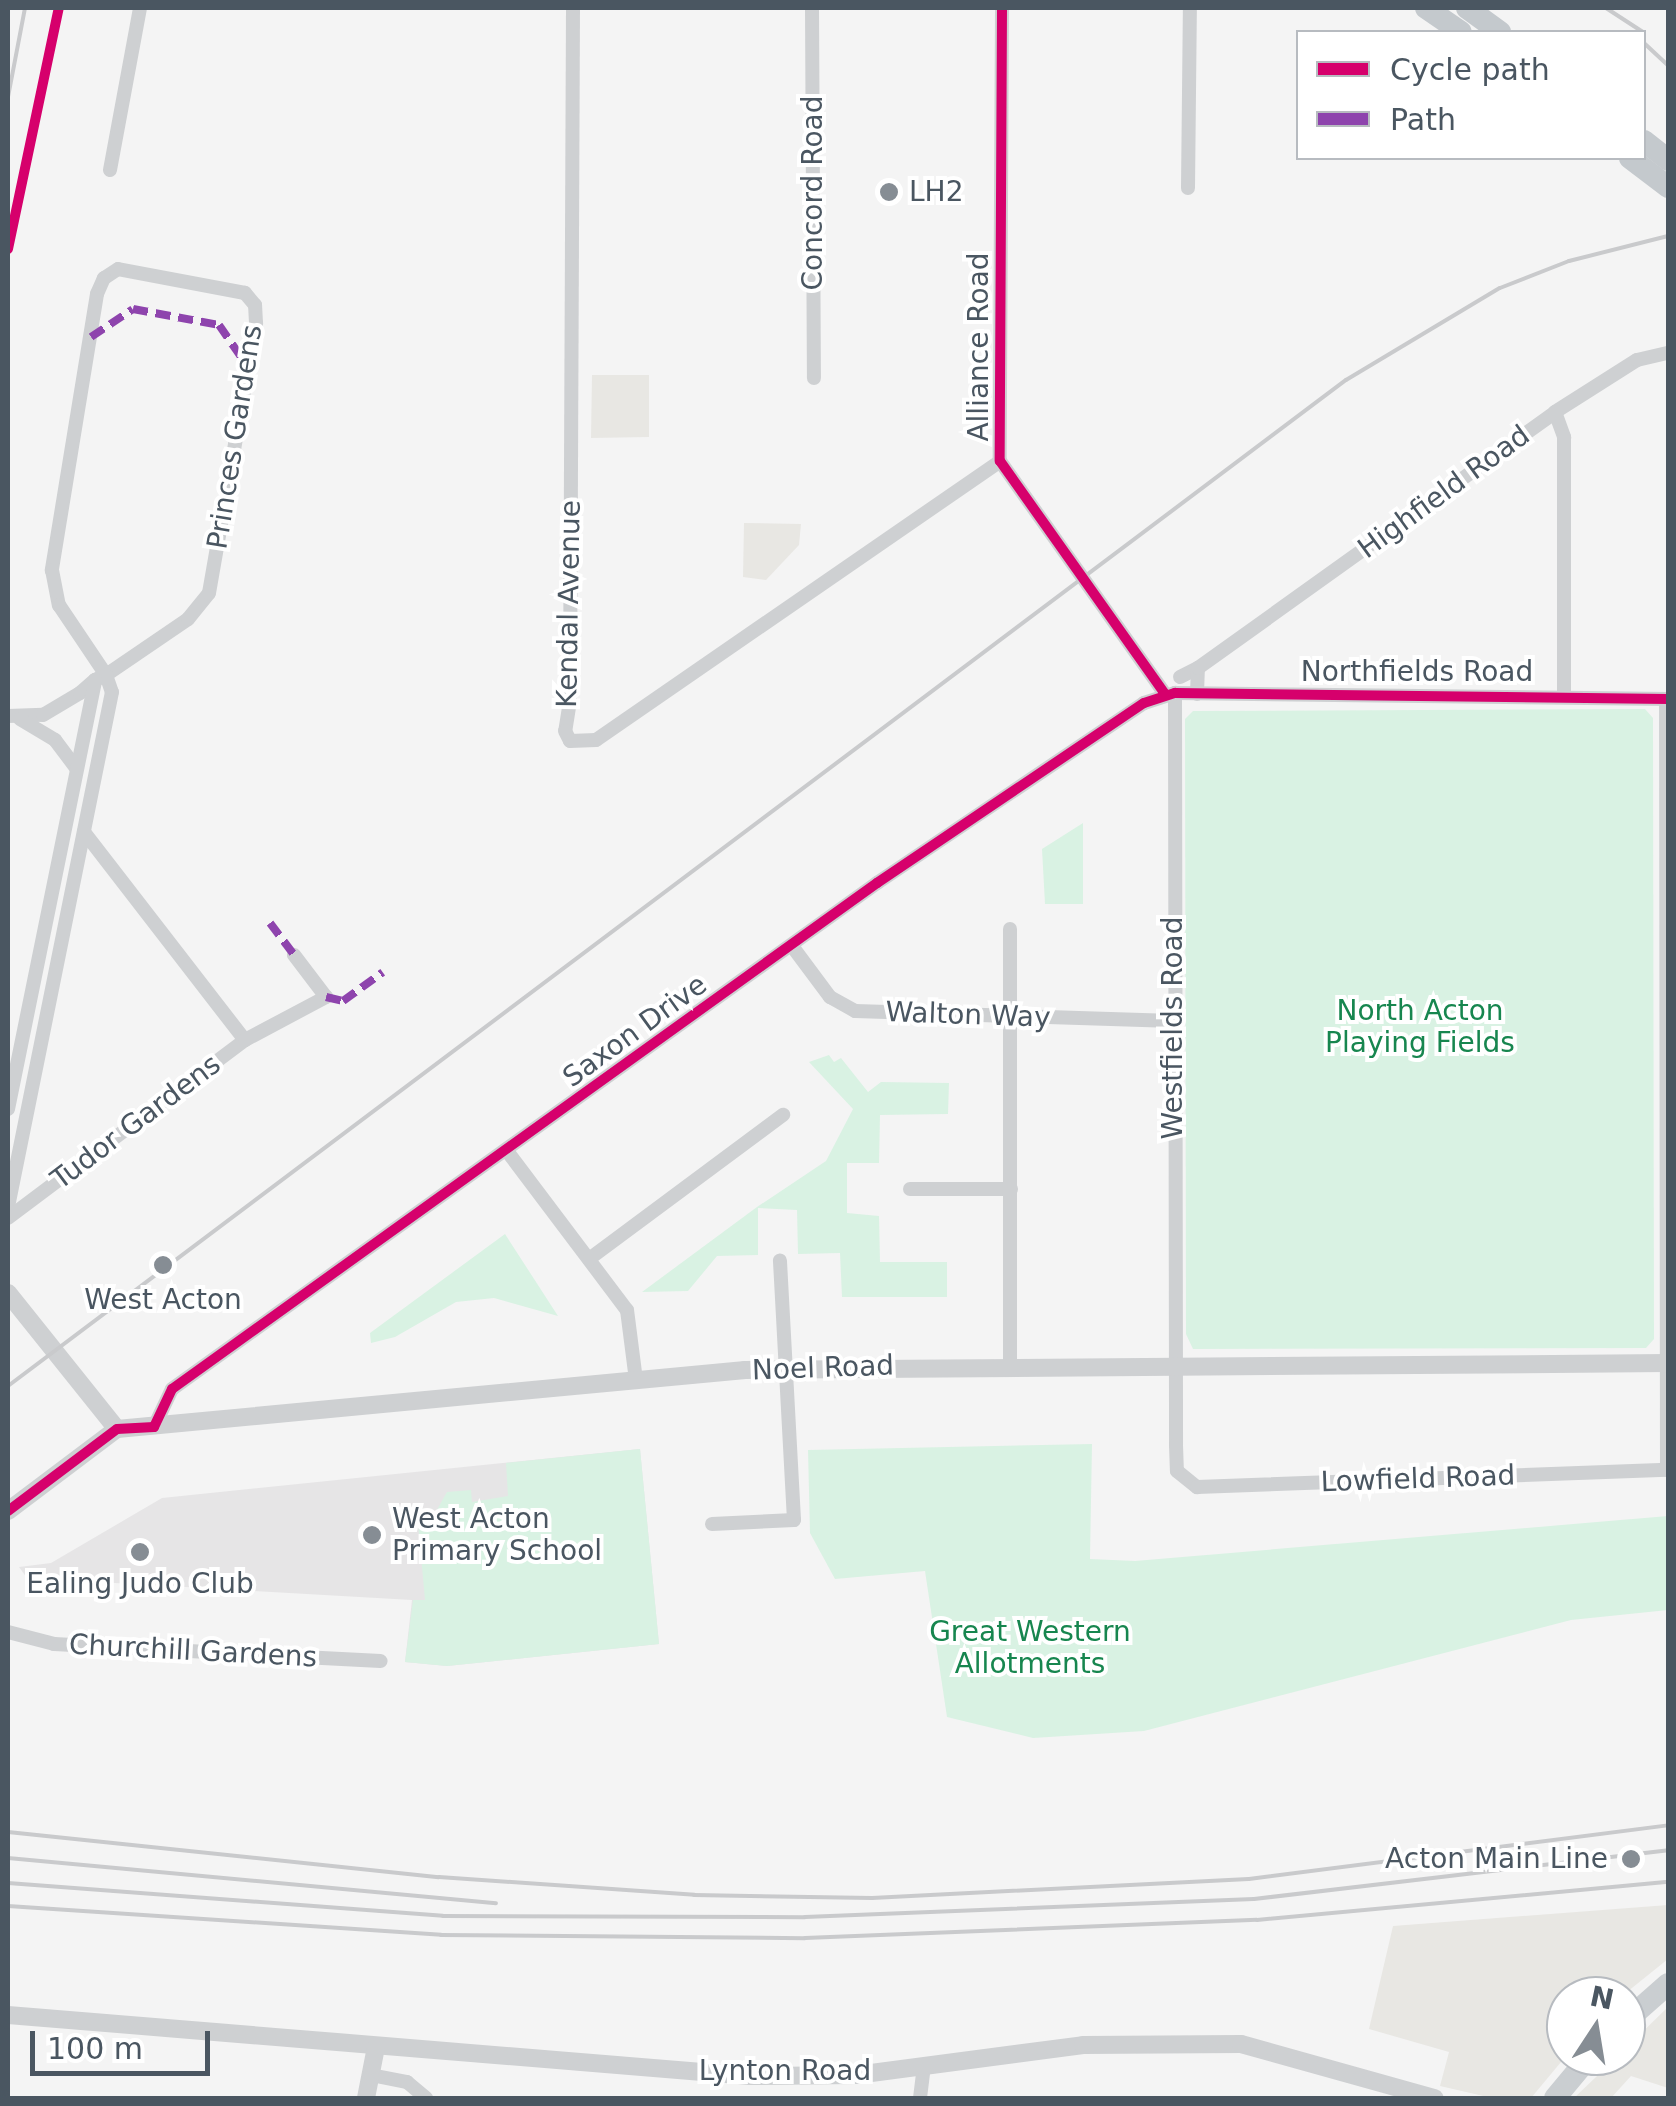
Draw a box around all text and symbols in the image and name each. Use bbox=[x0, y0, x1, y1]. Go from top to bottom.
legend bbox=[1296, 30, 1646, 160]
text: Cycle path bbox=[1390, 52, 1550, 87]
street label: Concord Road bbox=[796, 96, 830, 290]
text: Path bbox=[1390, 102, 1456, 137]
place label: LH2 bbox=[909, 175, 963, 209]
marker: LH2 bbox=[878, 181, 900, 203]
street label: Alliance Road bbox=[962, 252, 996, 442]
street label: Princes Gardens bbox=[201, 322, 269, 552]
street label: Highfield Road bbox=[1352, 418, 1536, 566]
street label: Kendal Avenue bbox=[550, 500, 588, 708]
street label: Northfields Road bbox=[1301, 655, 1533, 689]
street label: Westfields Road bbox=[1156, 916, 1190, 1140]
street label: Saxon Drive bbox=[557, 968, 713, 1094]
park label: North Acton Playing Fields bbox=[1325, 994, 1515, 1060]
street label: Walton Way bbox=[885, 995, 1051, 1035]
street label: Tudor Gardens bbox=[45, 1047, 227, 1197]
marker: West Acton bbox=[150, 1252, 176, 1278]
place label: West Acton bbox=[84, 1283, 242, 1317]
street label: Noel Road bbox=[751, 1349, 895, 1387]
street label: Lowfield Road bbox=[1320, 1459, 1516, 1499]
place label: West Acton Primary School bbox=[392, 1502, 602, 1568]
marker: West Acton Primary School bbox=[361, 1524, 383, 1546]
marker: Ealing Judo Club bbox=[129, 1541, 151, 1563]
place label: Ealing Judo Club bbox=[26, 1567, 254, 1601]
park label: Great Western Allotments bbox=[929, 1615, 1131, 1681]
street label: Churchill Gardens bbox=[68, 1628, 318, 1674]
place label: Acton Main Line bbox=[1385, 1842, 1608, 1876]
marker: Acton Main Line bbox=[1618, 1846, 1644, 1872]
north arrow bbox=[1546, 1976, 1646, 2076]
text: N bbox=[1587, 1980, 1617, 2017]
scale bar bbox=[35, 2011, 215, 2073]
text: 100 m bbox=[47, 2031, 143, 2066]
street label: Lynton Road bbox=[699, 2054, 871, 2088]

